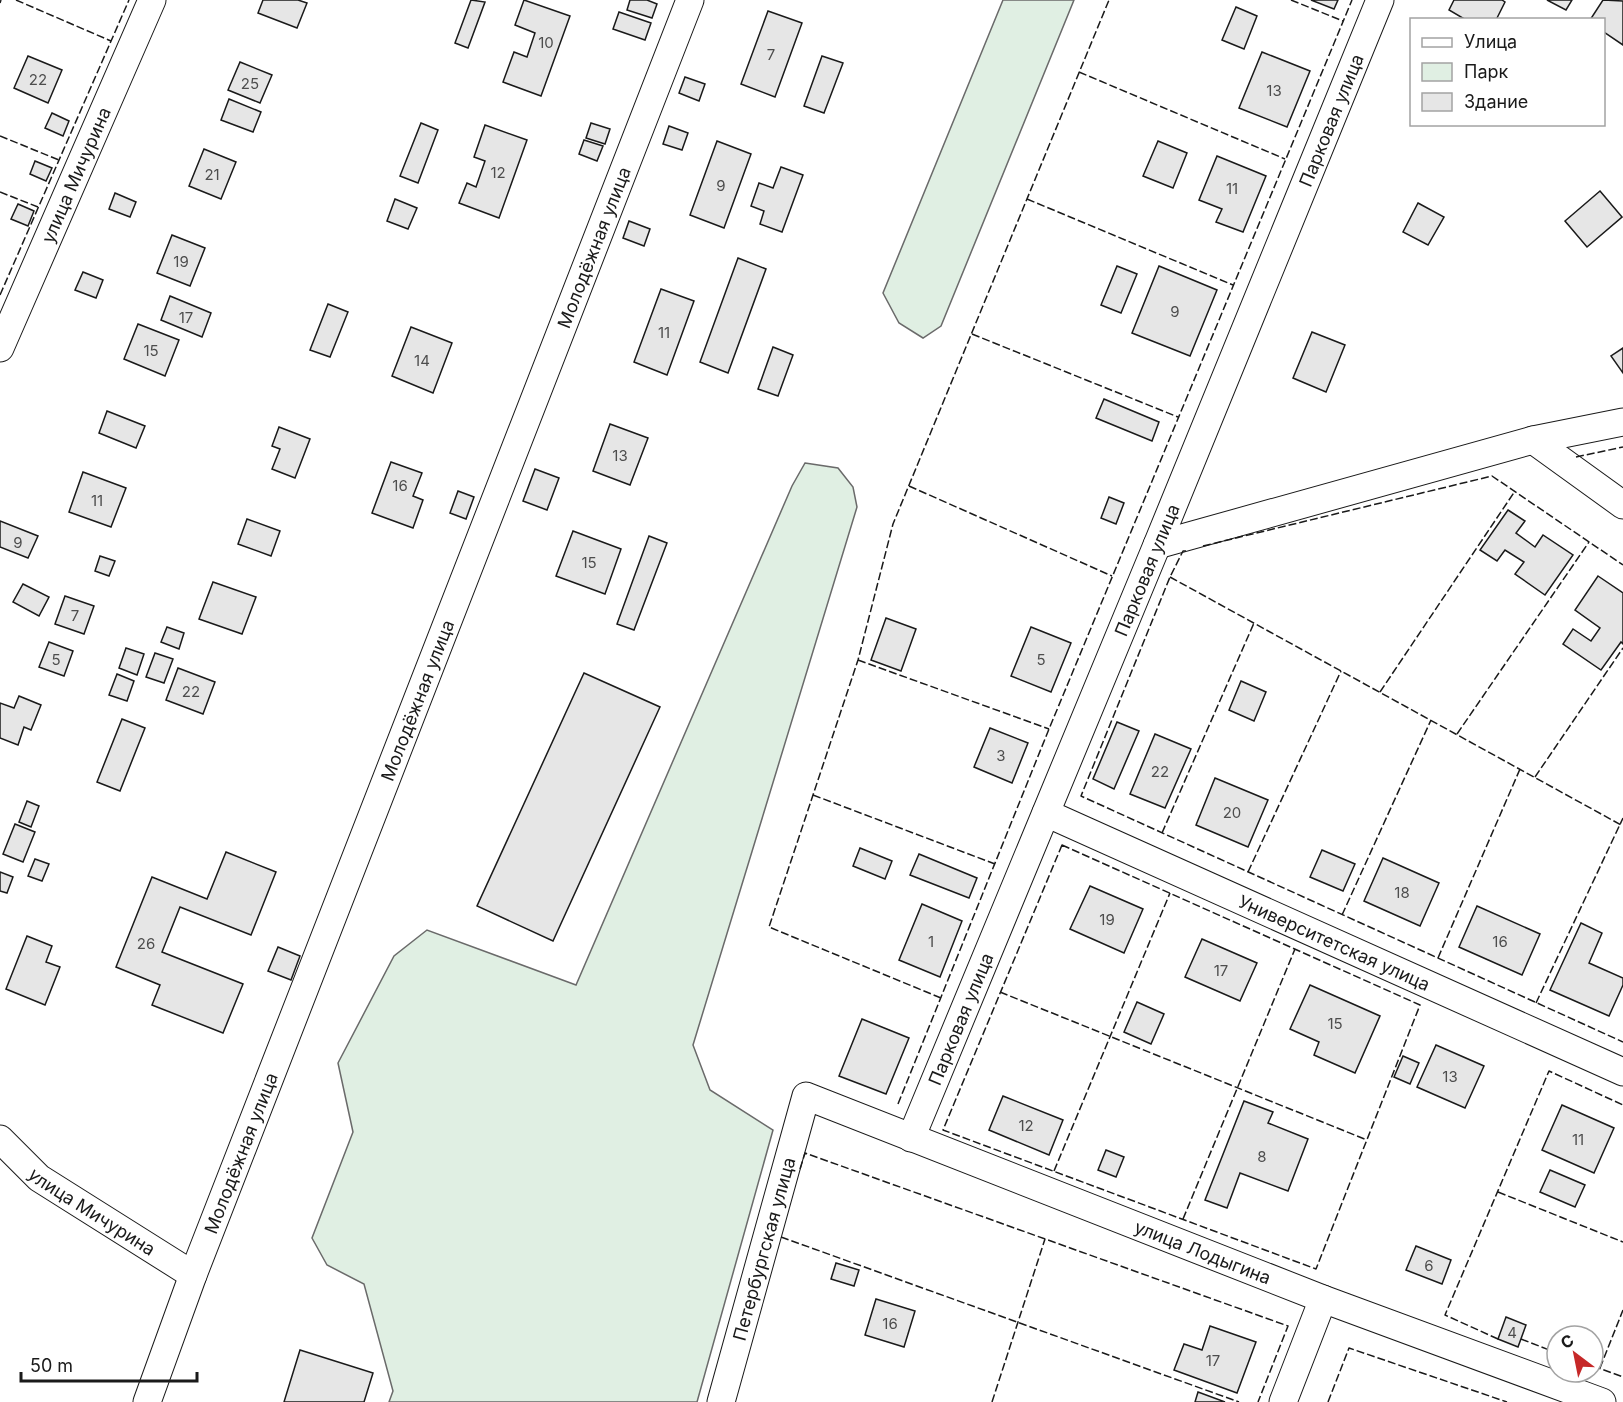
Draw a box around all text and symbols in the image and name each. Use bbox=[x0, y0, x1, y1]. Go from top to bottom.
legend bbox=[1410, 18, 1605, 126]
text: Улица bbox=[1464, 31, 1517, 52]
house number: 10 bbox=[538, 33, 554, 52]
house number: 7 bbox=[767, 45, 775, 64]
street label: Парковая улица bbox=[1294, 51, 1367, 190]
text: Парк bbox=[1464, 61, 1509, 82]
house number: 22 bbox=[29, 70, 47, 89]
house number: 25 bbox=[241, 74, 259, 93]
house number: 13 bbox=[1266, 81, 1282, 100]
text: Здание bbox=[1464, 91, 1528, 112]
street label: улица Мичурина bbox=[37, 104, 114, 246]
house number: 12 bbox=[490, 163, 506, 182]
street label: Молодёжная улица bbox=[553, 164, 634, 331]
house number: 21 bbox=[204, 165, 220, 184]
house number: 9 bbox=[716, 176, 726, 195]
house number: 11 bbox=[1226, 179, 1238, 198]
house number: 19 bbox=[173, 252, 189, 271]
house number: 9 bbox=[1170, 302, 1180, 321]
house number: 17 bbox=[179, 308, 193, 327]
house number: 11 bbox=[658, 323, 670, 342]
house number: 15 bbox=[143, 341, 159, 360]
house number: 14 bbox=[414, 351, 430, 370]
house number: 13 bbox=[612, 446, 628, 465]
house number: 16 bbox=[392, 476, 408, 495]
house number: 11 bbox=[91, 491, 103, 510]
street label: Парковая улица bbox=[1110, 501, 1183, 639]
house number: 9 bbox=[13, 533, 23, 552]
house number: 15 bbox=[581, 553, 597, 572]
house number: 7 bbox=[71, 606, 79, 625]
street label: Молодёжная улица bbox=[376, 617, 458, 784]
house number: 5 bbox=[51, 650, 61, 669]
house number: 5 bbox=[1036, 650, 1046, 669]
house number: 22 bbox=[182, 682, 200, 701]
house number: 3 bbox=[996, 746, 1006, 765]
house number: 22 bbox=[1151, 762, 1169, 781]
house number: 20 bbox=[1223, 803, 1241, 822]
house number: 18 bbox=[1394, 883, 1410, 902]
street label: Университетская улица bbox=[1235, 890, 1433, 995]
house number: 19 bbox=[1099, 910, 1115, 929]
house number: 1 bbox=[928, 932, 934, 951]
house number: 16 bbox=[1492, 932, 1508, 951]
house number: 26 bbox=[137, 934, 155, 953]
street label: Парковая улица bbox=[924, 950, 997, 1088]
house number: 17 bbox=[1214, 961, 1228, 980]
house number: 15 bbox=[1327, 1014, 1343, 1033]
house number: 13 bbox=[1442, 1067, 1458, 1086]
street label: Молодёжная улица bbox=[200, 1069, 281, 1237]
house number: 12 bbox=[1018, 1116, 1034, 1135]
house number: 11 bbox=[1572, 1130, 1584, 1149]
house number: 8 bbox=[1257, 1147, 1267, 1166]
street label: Петербургская улица bbox=[728, 1155, 799, 1343]
street label: улица Мичурина bbox=[24, 1163, 159, 1259]
street label: улица Лодыгина bbox=[1132, 1216, 1274, 1288]
house number: 6 bbox=[1424, 1256, 1434, 1275]
house number: 16 bbox=[882, 1314, 898, 1333]
house number: 4 bbox=[1507, 1323, 1517, 1342]
north arrow bbox=[1545, 1324, 1605, 1384]
text: С bbox=[1557, 1330, 1578, 1353]
scale bar bbox=[21, 1345, 196, 1383]
house number: 17 bbox=[1206, 1351, 1220, 1370]
text: 50 m bbox=[30, 1355, 73, 1376]

